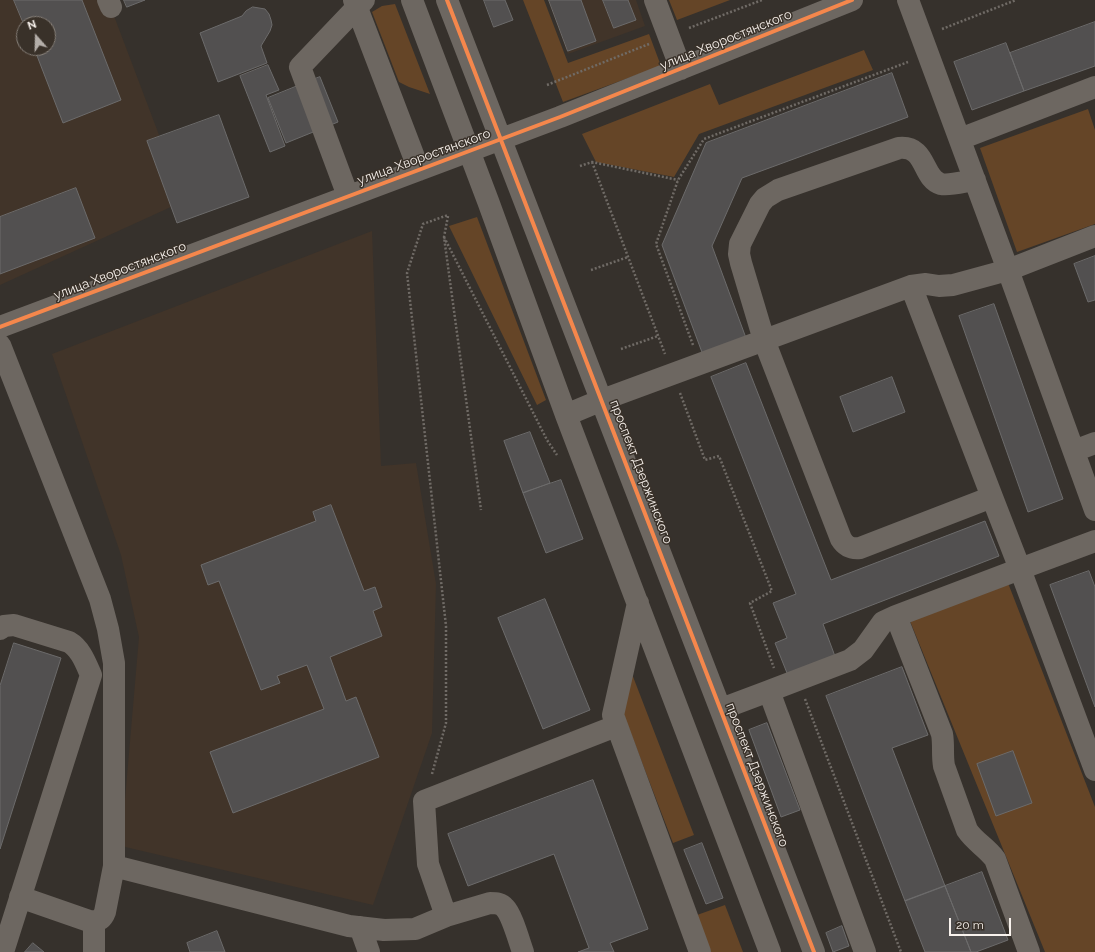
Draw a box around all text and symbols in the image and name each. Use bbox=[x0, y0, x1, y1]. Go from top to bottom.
street label: улица Хворостянского bbox=[658, 6, 794, 74]
north arrow bbox=[16, 16, 56, 56]
text: N bbox=[26, 18, 38, 33]
street label: улица Хворостянского bbox=[355, 126, 493, 188]
street label: улица Хворостянского bbox=[52, 239, 188, 303]
street label: проспект Дзержинского bbox=[606, 398, 676, 546]
street label: проспект Дзержинского bbox=[722, 701, 792, 849]
scale bar bbox=[951, 910, 1013, 936]
text: 20 m bbox=[956, 918, 984, 932]

